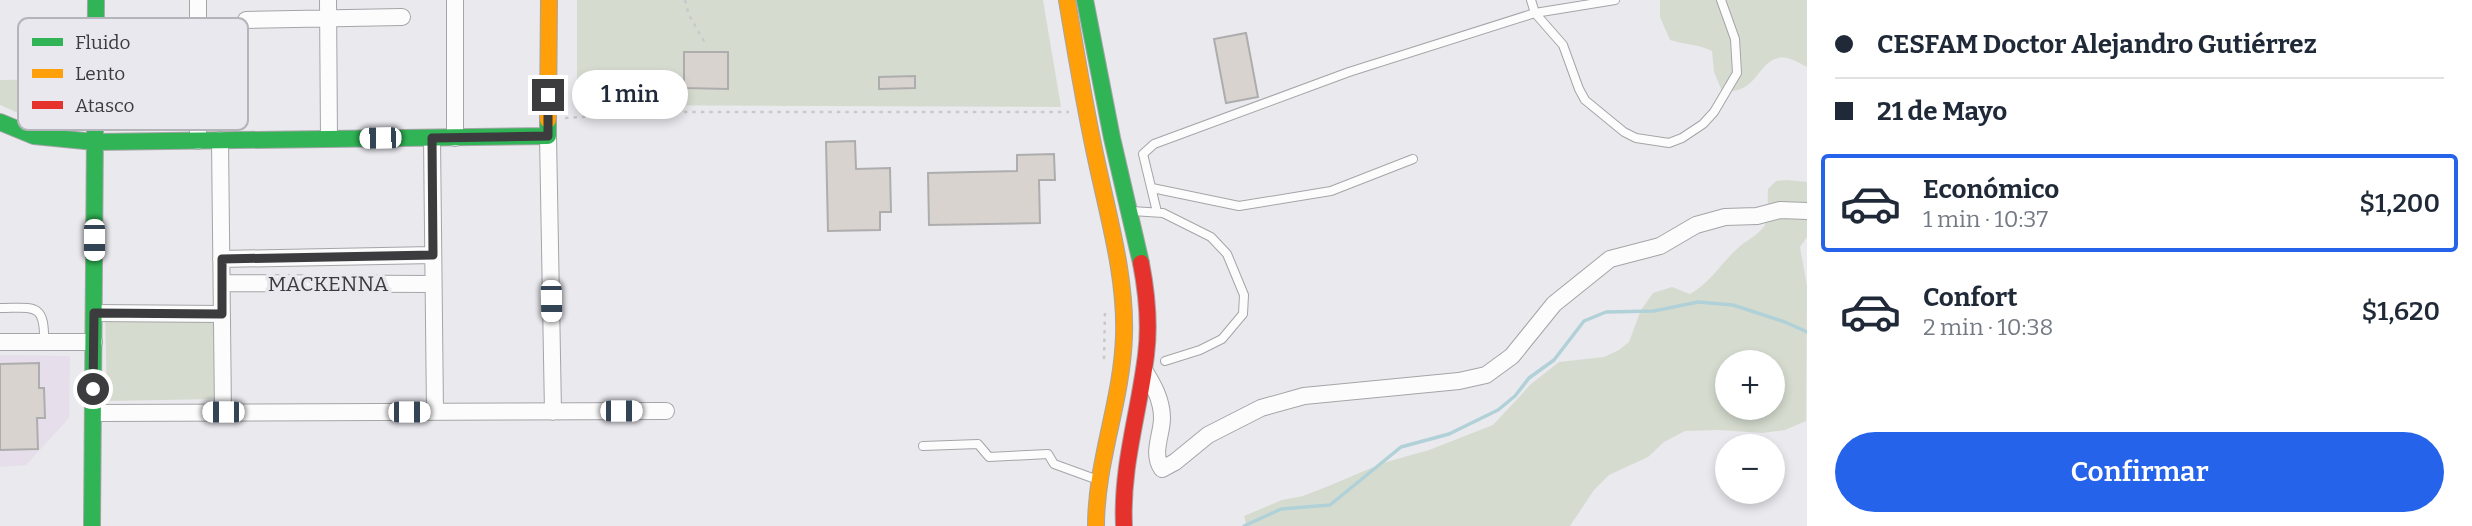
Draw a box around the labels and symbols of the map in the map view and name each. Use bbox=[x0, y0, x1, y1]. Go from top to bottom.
legend bbox=[18, 18, 248, 130]
text: Fluido bbox=[75, 31, 131, 54]
text: Lento bbox=[75, 62, 125, 85]
callout: 1 min bbox=[572, 70, 688, 119]
route end bbox=[532, 79, 564, 111]
text: Atasco bbox=[75, 94, 134, 117]
car bbox=[359, 127, 402, 149]
car bbox=[84, 219, 105, 261]
street label: MACKENNA bbox=[268, 271, 388, 297]
car bbox=[541, 280, 562, 322]
route start bbox=[77, 373, 109, 405]
car bbox=[601, 401, 643, 422]
car bbox=[203, 402, 245, 423]
car bbox=[389, 402, 431, 423]

